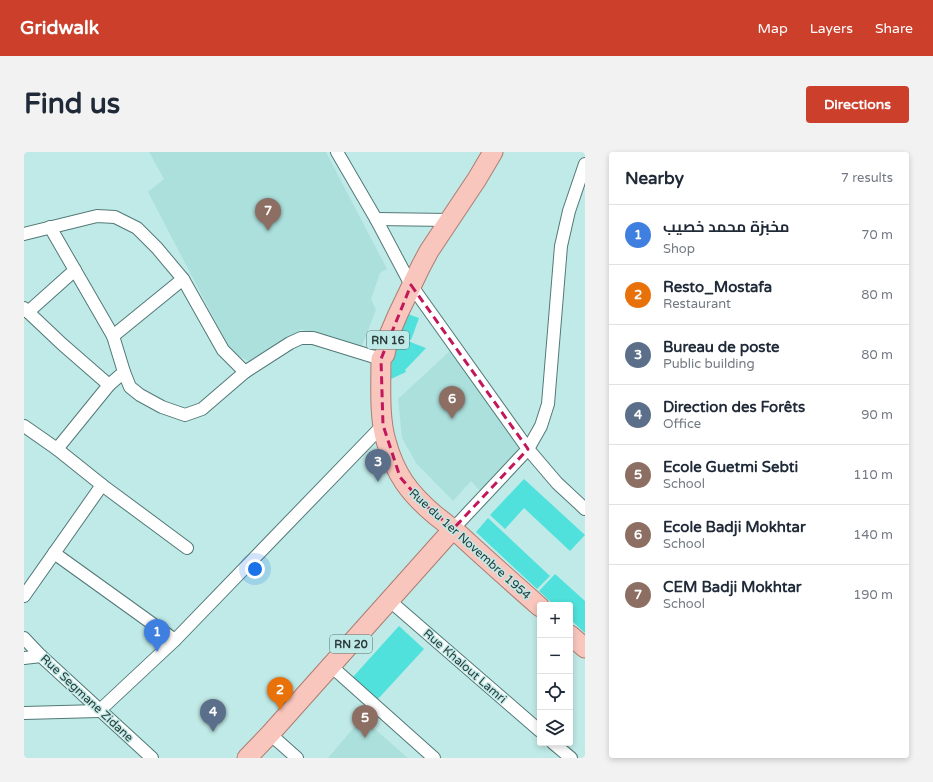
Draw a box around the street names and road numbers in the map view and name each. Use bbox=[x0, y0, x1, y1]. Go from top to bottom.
road number: RN 16 bbox=[367, 331, 409, 349]
street label: Rue du 1er Novembre 1954 bbox=[406, 486, 534, 603]
street label: Rue Khalout Lamri bbox=[421, 626, 509, 706]
road number: RN 20 bbox=[330, 635, 372, 653]
street label: Rue Segmane Zidane bbox=[38, 651, 136, 745]

